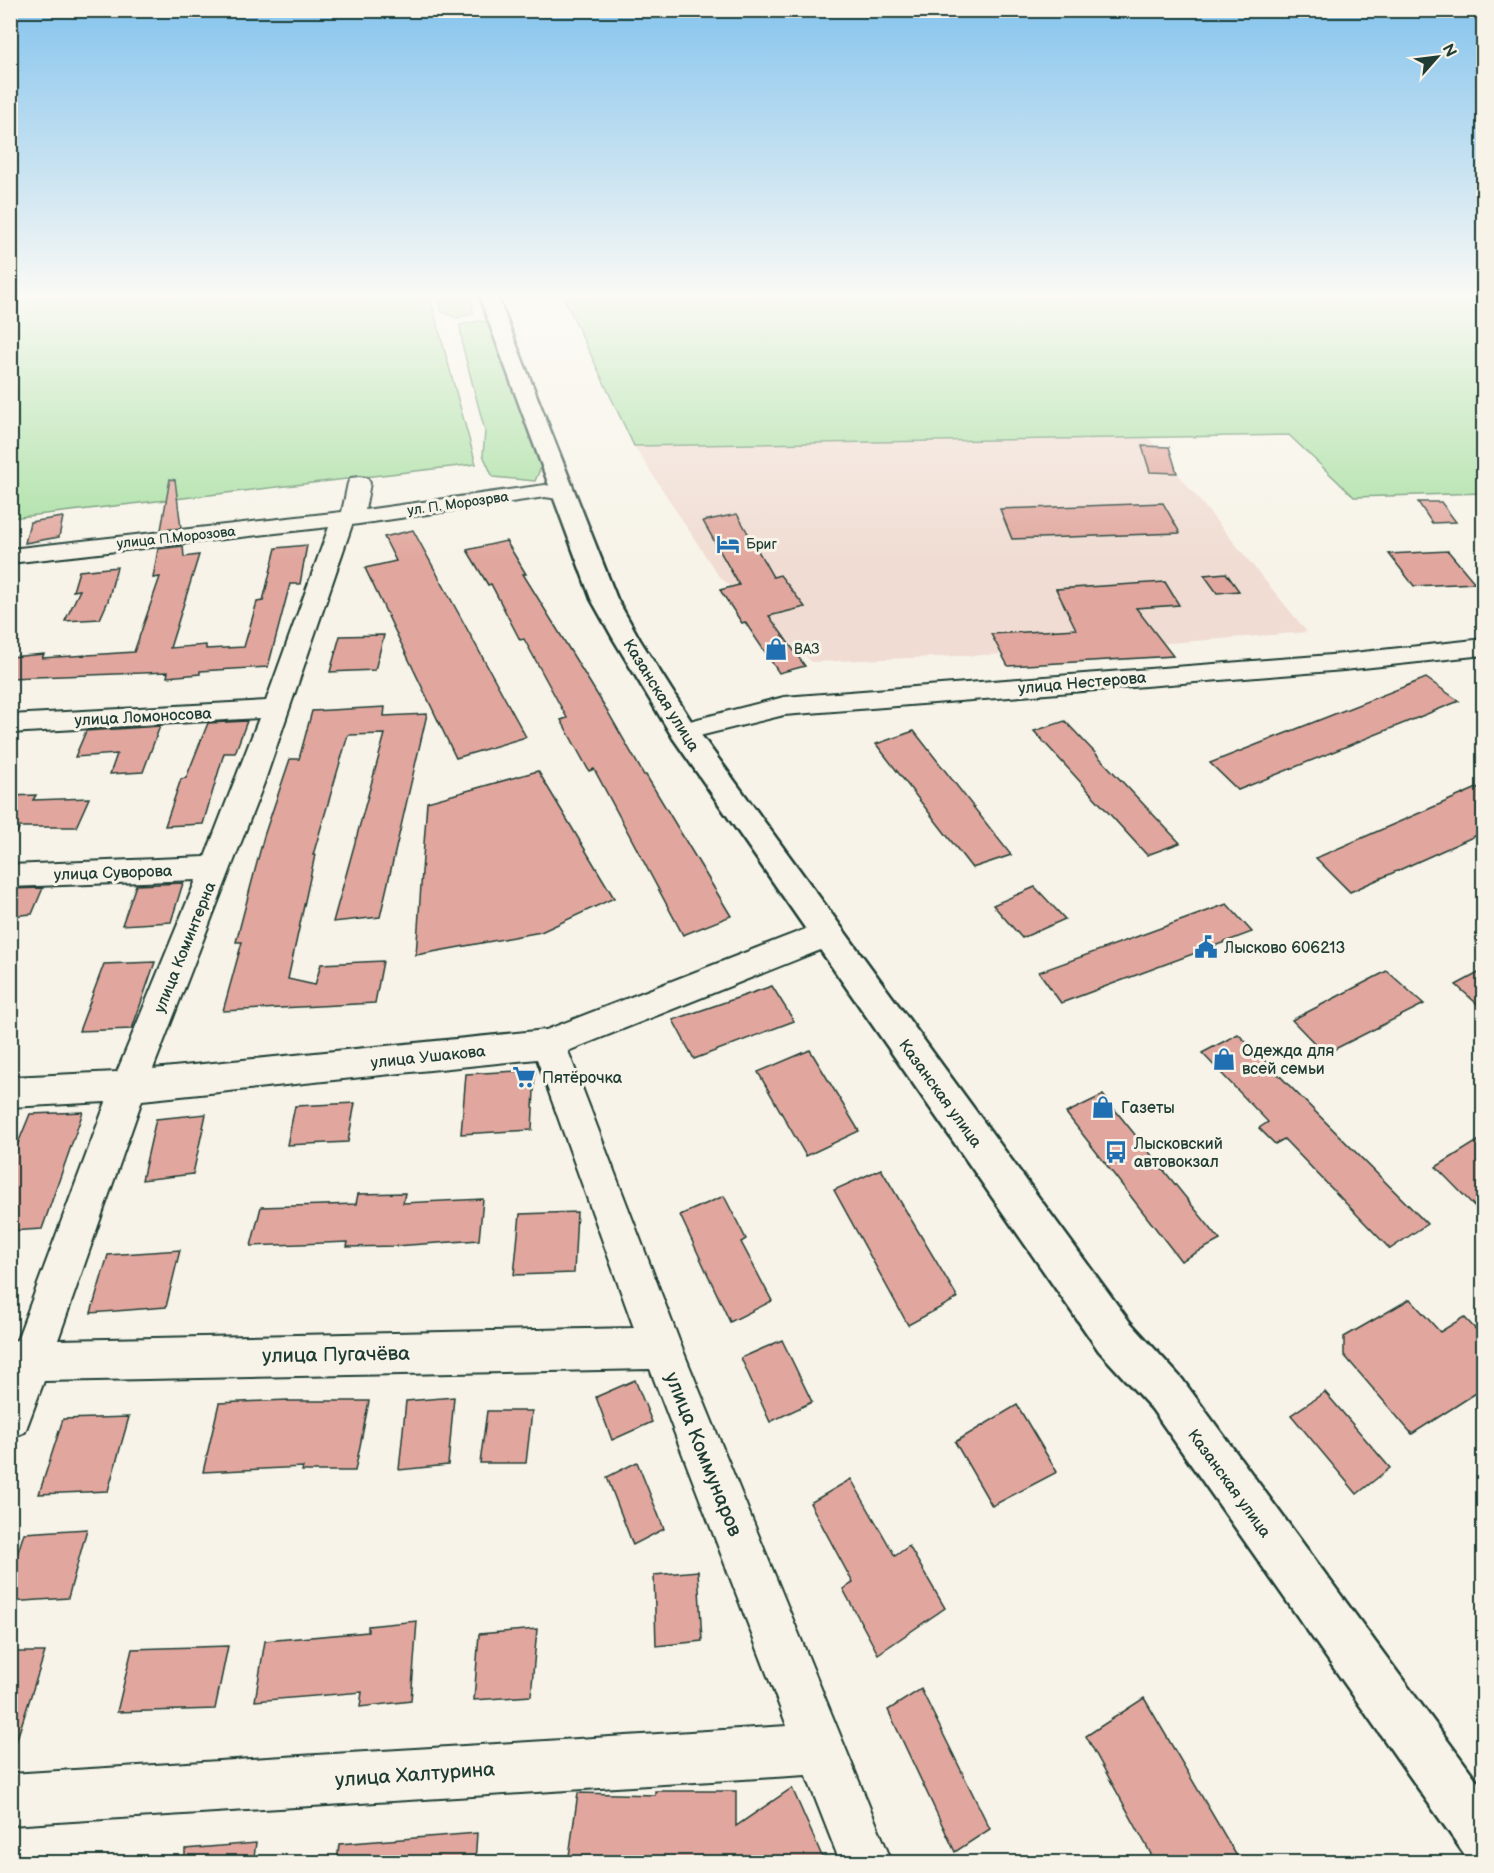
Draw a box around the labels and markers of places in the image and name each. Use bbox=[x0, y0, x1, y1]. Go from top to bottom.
hotel icon: Бриг bbox=[715, 531, 741, 557]
place label: Бриг bbox=[746, 536, 777, 553]
shop icon: ВАЗ bbox=[763, 636, 789, 662]
place label: ВАЗ bbox=[794, 641, 820, 658]
public building icon: Лысково 606213 bbox=[1193, 934, 1219, 960]
place label: Лысково 606213 bbox=[1223, 939, 1346, 958]
place label: Одежда для всей семьи bbox=[1242, 1042, 1335, 1079]
shop icon: Одежда для всей семьи bbox=[1211, 1046, 1237, 1072]
supermarket icon: Пятёрочка bbox=[511, 1064, 537, 1090]
place label: Пятёрочка bbox=[542, 1069, 623, 1088]
shop icon: Газеты bbox=[1090, 1094, 1116, 1120]
place label: Газеты bbox=[1121, 1099, 1175, 1118]
place label: Лысковский автовокзал bbox=[1133, 1135, 1223, 1172]
bus stop icon: Лысковский автовокзал bbox=[1103, 1139, 1129, 1165]

